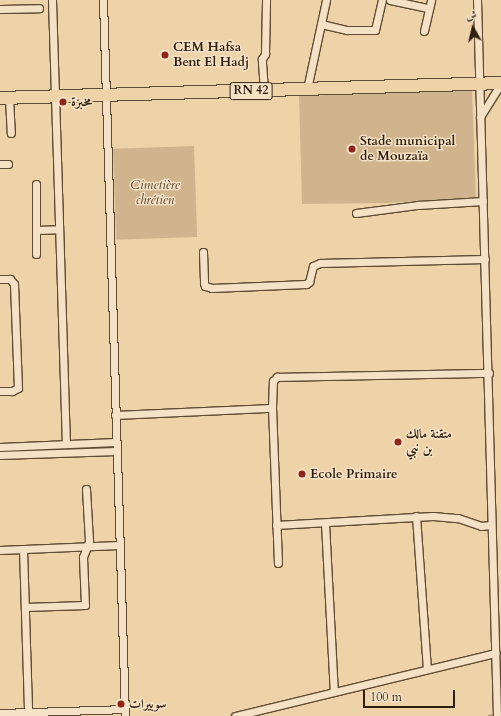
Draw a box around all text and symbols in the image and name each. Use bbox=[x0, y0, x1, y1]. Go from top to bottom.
text: ش bbox=[465, 7, 478, 24]
north arrow bbox=[453, 8, 493, 48]
place label: CEM Hafsa Bent El Hadj bbox=[173, 40, 249, 71]
marker: CEM Hafsa Bent El Hadj bbox=[160, 50, 170, 60]
road number: RN 42 bbox=[229, 81, 273, 101]
place label: مخبزة bbox=[71, 94, 92, 110]
marker: مخبزة bbox=[58, 97, 68, 107]
place label: Stade municipal de Mouzaïa bbox=[360, 134, 455, 165]
marker: Stade municipal de Mouzaïa bbox=[347, 144, 357, 154]
park label: Cimetière chrétien bbox=[130, 178, 180, 209]
place label: متقنة مالك بن نبي bbox=[406, 427, 452, 458]
marker: متقنة مالك بن نبي bbox=[393, 437, 403, 447]
place label: Ecole Primaire bbox=[310, 466, 397, 482]
marker: Ecole Primaire bbox=[297, 469, 307, 479]
scale bar bbox=[365, 682, 457, 708]
text: 100 m bbox=[370, 689, 402, 705]
place label: سوبيرات bbox=[129, 696, 166, 712]
marker: سوبيرات bbox=[116, 699, 126, 709]

